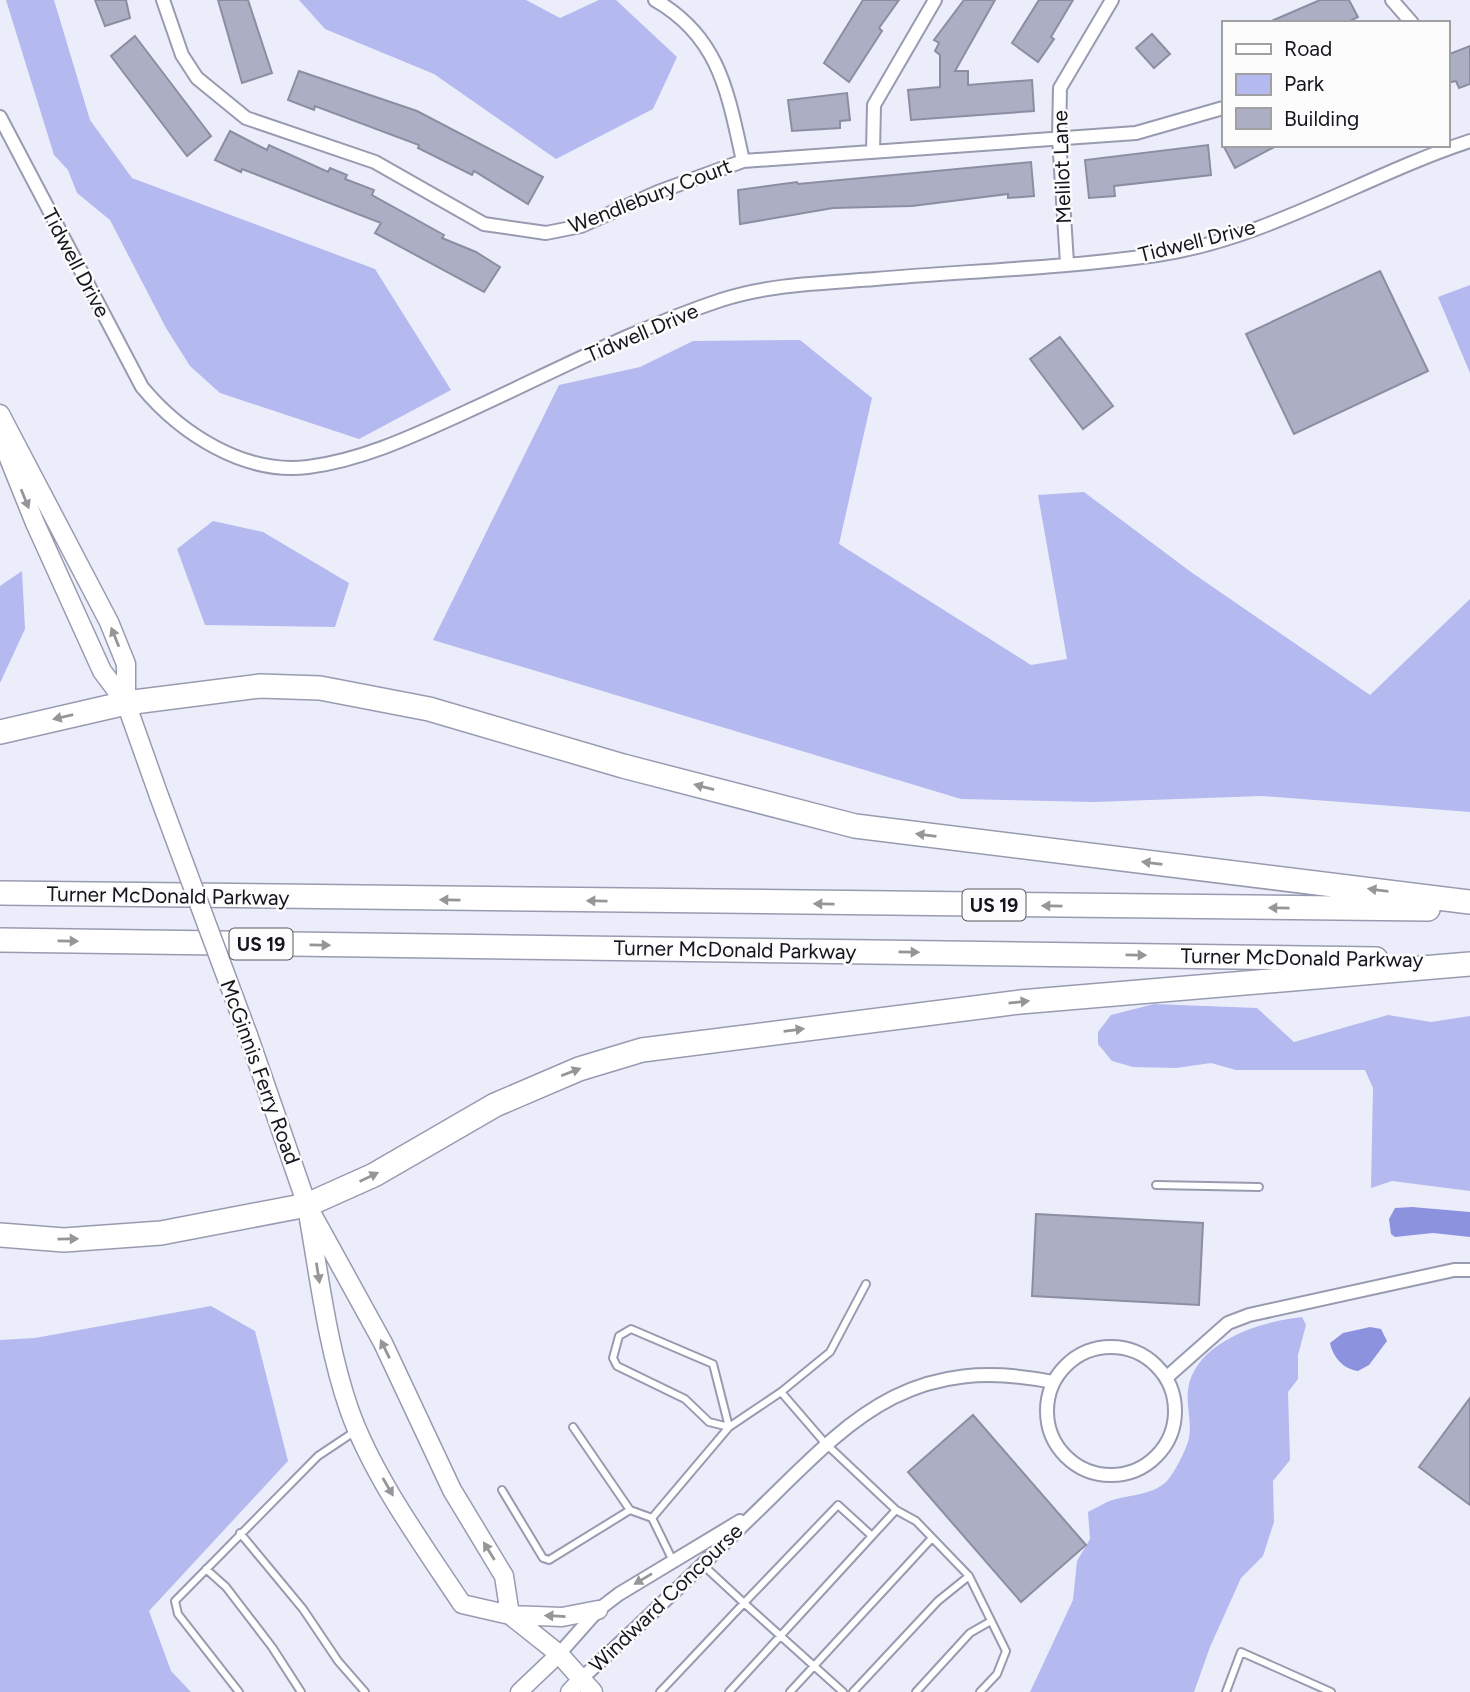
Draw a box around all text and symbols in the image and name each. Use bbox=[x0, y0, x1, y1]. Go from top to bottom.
legend bbox=[1222, 21, 1449, 147]
text: Road bbox=[1284, 36, 1332, 61]
text: Park bbox=[1284, 71, 1325, 96]
text: Building bbox=[1284, 106, 1359, 131]
street label: Melilot Lane bbox=[1047, 110, 1076, 224]
street label: Wendlebury Court bbox=[565, 153, 735, 238]
street label: Tidwell Drive bbox=[37, 204, 116, 321]
street label: Tidwell Drive bbox=[1136, 214, 1258, 267]
street label: Tidwell Drive bbox=[582, 298, 702, 367]
one-way arrow bbox=[20, 489, 31, 510]
one-way arrow bbox=[110, 626, 121, 647]
one-way arrow bbox=[52, 712, 74, 723]
one-way arrow bbox=[693, 781, 715, 792]
one-way arrow bbox=[915, 829, 937, 840]
one-way arrow bbox=[1141, 857, 1163, 868]
street label: Turner McDonald Parkway bbox=[46, 881, 290, 910]
one-way arrow bbox=[1367, 885, 1389, 896]
road number: US 19 bbox=[962, 890, 1026, 920]
one-way arrow bbox=[439, 894, 461, 905]
one-way arrow bbox=[586, 895, 608, 907]
one-way arrow bbox=[813, 898, 835, 909]
one-way arrow bbox=[1041, 900, 1063, 912]
one-way arrow bbox=[1268, 902, 1290, 914]
road number: US 19 bbox=[230, 928, 292, 960]
one-way arrow bbox=[57, 935, 79, 947]
street label: Turner McDonald Parkway bbox=[613, 935, 857, 964]
one-way arrow bbox=[309, 939, 331, 950]
street label: Turner McDonald Parkway bbox=[1180, 943, 1424, 972]
one-way arrow bbox=[898, 947, 920, 958]
one-way arrow bbox=[1125, 950, 1147, 961]
street label: McGinnis Ferry Road bbox=[215, 976, 306, 1168]
one-way arrow bbox=[1009, 996, 1031, 1007]
one-way arrow bbox=[783, 1025, 805, 1036]
one-way arrow bbox=[560, 1067, 581, 1078]
one-way arrow bbox=[359, 1171, 379, 1182]
one-way arrow bbox=[57, 1233, 79, 1245]
one-way arrow bbox=[313, 1262, 324, 1284]
one-way arrow bbox=[379, 1339, 391, 1359]
one-way arrow bbox=[382, 1478, 395, 1497]
street label: Windward Concourse bbox=[584, 1518, 747, 1677]
one-way arrow bbox=[482, 1542, 495, 1561]
one-way arrow bbox=[633, 1573, 652, 1586]
one-way arrow bbox=[543, 1610, 565, 1621]

